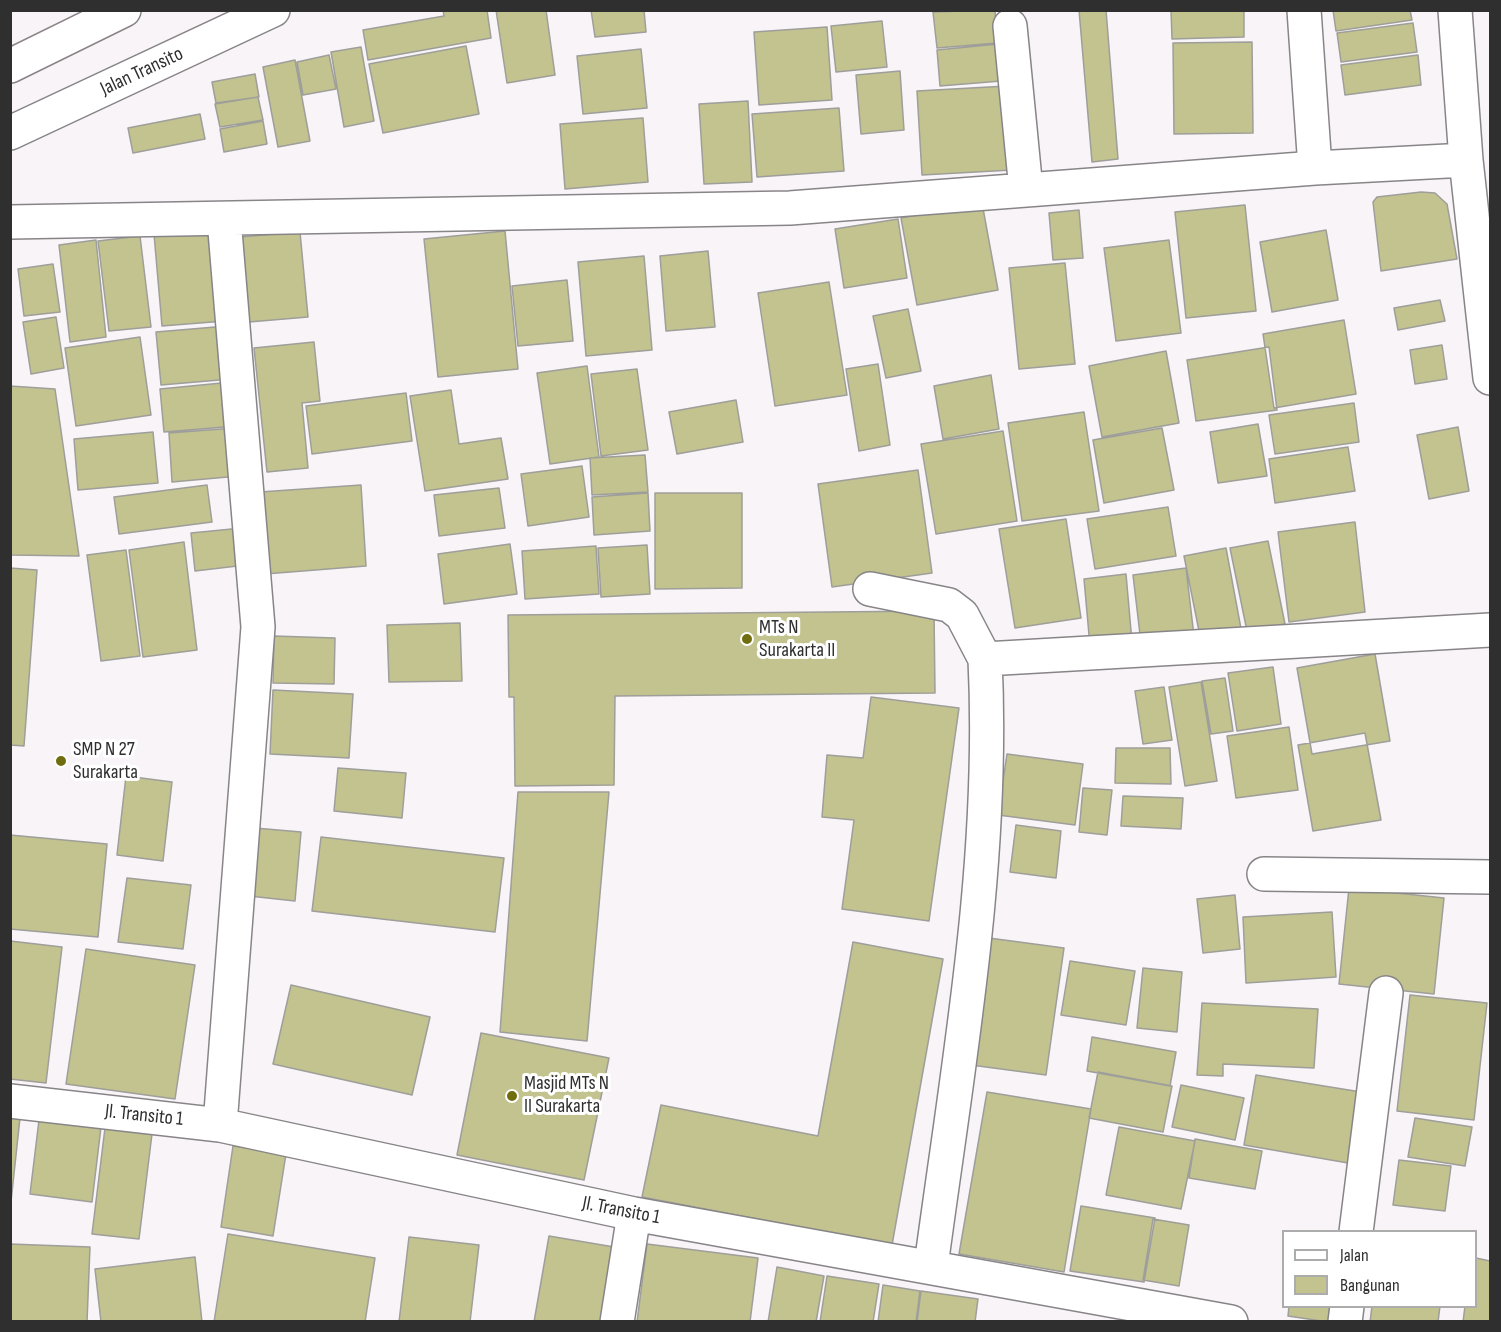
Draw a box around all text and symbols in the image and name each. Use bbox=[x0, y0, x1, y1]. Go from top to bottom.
street label: Jalan Transito bbox=[97, 42, 187, 102]
place label: MTs N Surakarta II bbox=[759, 616, 835, 663]
marker: MTs N Surakarta II bbox=[740, 632, 754, 646]
place label: SMP N 27 Surakarta bbox=[73, 738, 138, 785]
marker: SMP N 27 Surakarta bbox=[54, 754, 68, 768]
place label: Masjid MTs N II Surakarta bbox=[524, 1072, 609, 1119]
marker: Masjid MTs N II Surakarta bbox=[505, 1089, 519, 1103]
street label: Jl. Transito 1 bbox=[104, 1100, 184, 1132]
street label: Jl. Transito 1 bbox=[580, 1192, 662, 1230]
legend bbox=[1282, 1230, 1477, 1308]
text: Jalan bbox=[1340, 1245, 1369, 1266]
text: Bangunan bbox=[1340, 1275, 1400, 1296]

